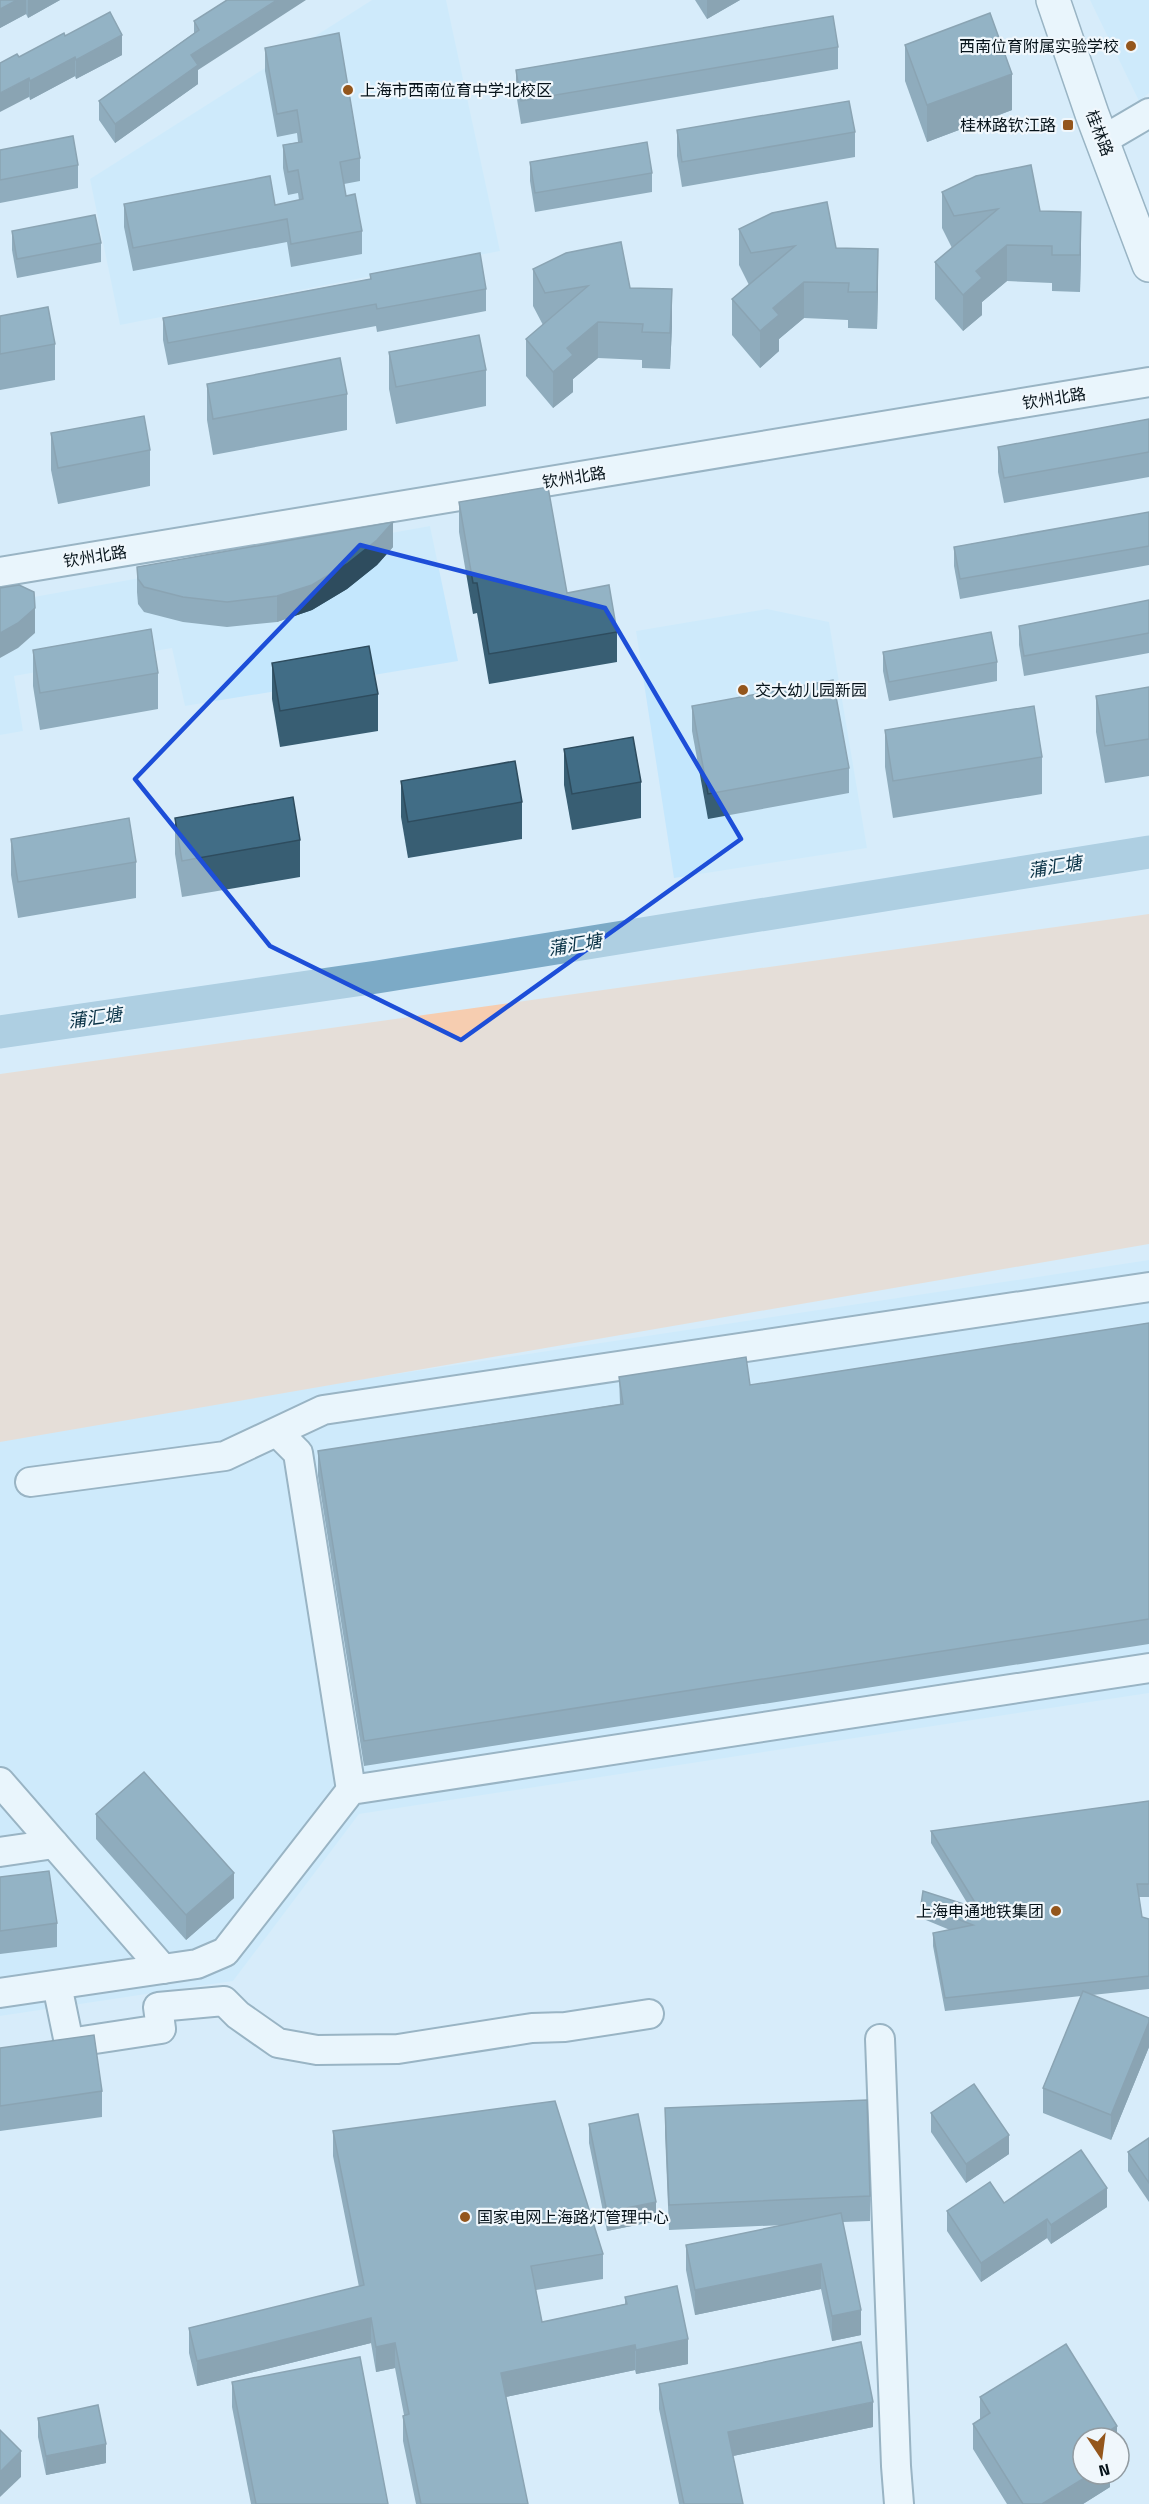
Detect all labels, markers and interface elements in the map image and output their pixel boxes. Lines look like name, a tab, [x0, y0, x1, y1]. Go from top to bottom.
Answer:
place label: 西南位育附属实验学校	[959, 34, 1119, 58]
marker: 西南位育附属实验学校	[1124, 39, 1138, 53]
place label: 上海市西南位育中学北校区	[360, 78, 552, 102]
marker: 上海市西南位育中学北校区	[341, 83, 355, 97]
street label: 桂林路	[1080, 106, 1120, 160]
place label: 桂林路钦江路	[960, 113, 1056, 137]
marker: 桂林路钦江路	[1061, 118, 1075, 132]
street label: 钦州北路	[1021, 381, 1087, 415]
street label: 钦州北路	[541, 460, 607, 494]
street label: 钦州北路	[62, 539, 128, 573]
place label: 交大幼儿园新园	[755, 678, 867, 702]
marker: 交大幼儿园新园	[736, 683, 750, 697]
water label: 蒲汇塘	[1026, 848, 1087, 884]
water label: 蒲汇塘	[546, 926, 607, 962]
water label: 蒲汇塘	[66, 1000, 127, 1035]
place label: 上海申通地铁集团	[916, 1899, 1044, 1923]
marker: 上海申通地铁集团	[1049, 1904, 1063, 1918]
place label: 国家电网上海路灯管理中心	[477, 2205, 669, 2229]
marker: 国家电网上海路灯管理中心	[458, 2210, 472, 2224]
north arrow	[1071, 2426, 1131, 2486]
text: N	[1096, 2458, 1112, 2484]

